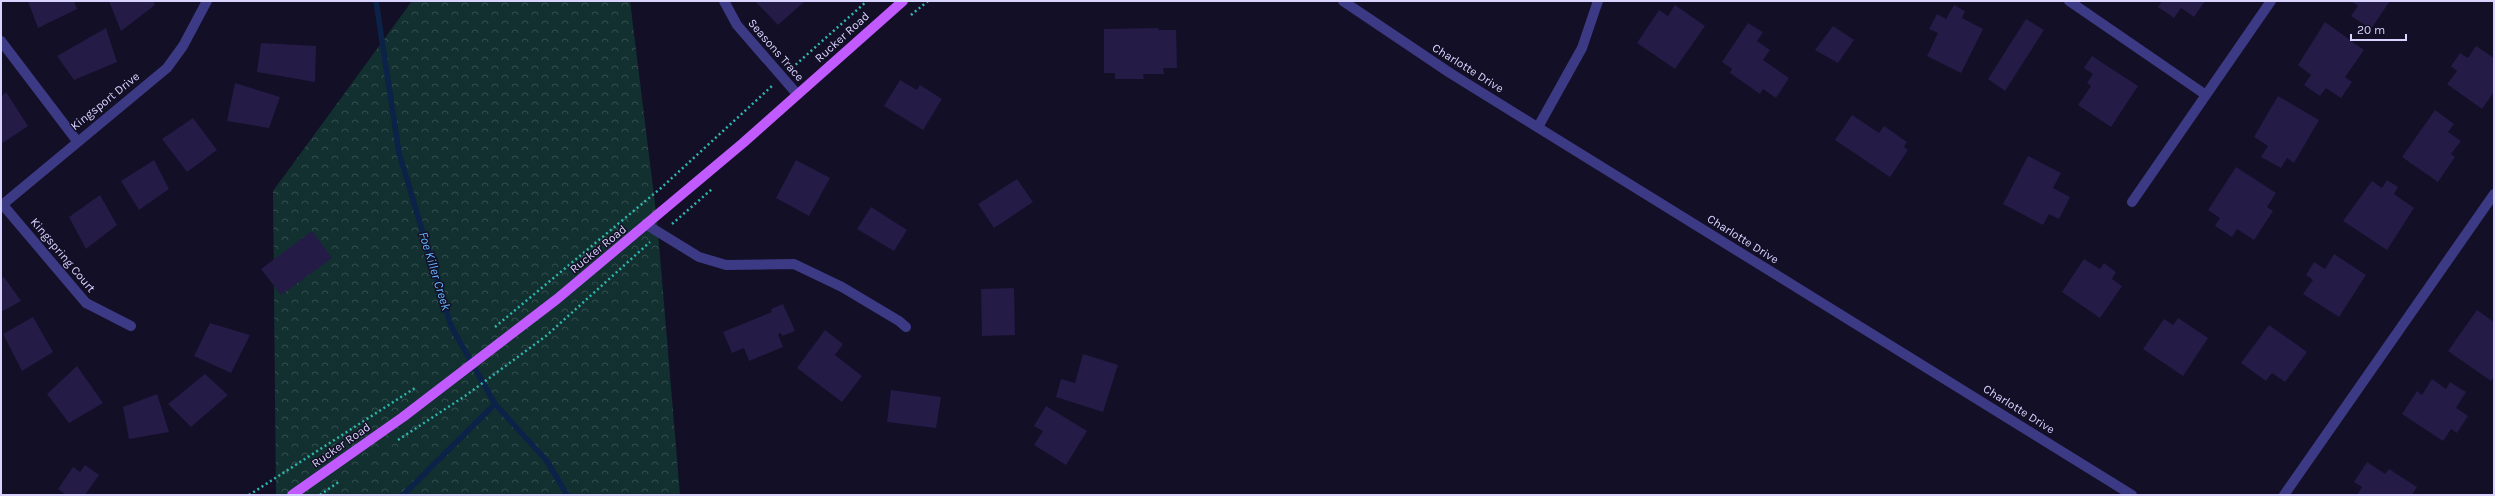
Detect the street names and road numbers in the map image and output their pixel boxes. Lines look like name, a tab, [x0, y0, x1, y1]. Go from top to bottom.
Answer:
street label: Rucker Road	[812, 9, 872, 65]
street label: Seasons Trace	[745, 16, 807, 84]
street label: Charlotte Drive	[1430, 40, 1506, 96]
street label: Kingsport Drive	[68, 69, 142, 133]
street label: Charlotte Drive	[1705, 211, 1781, 267]
street label: Kingspring Court	[28, 215, 99, 295]
street label: Rucker Road	[567, 222, 629, 276]
street label: Charlotte Drive	[1981, 381, 2057, 437]
street label: Rucker Road	[309, 420, 373, 470]

